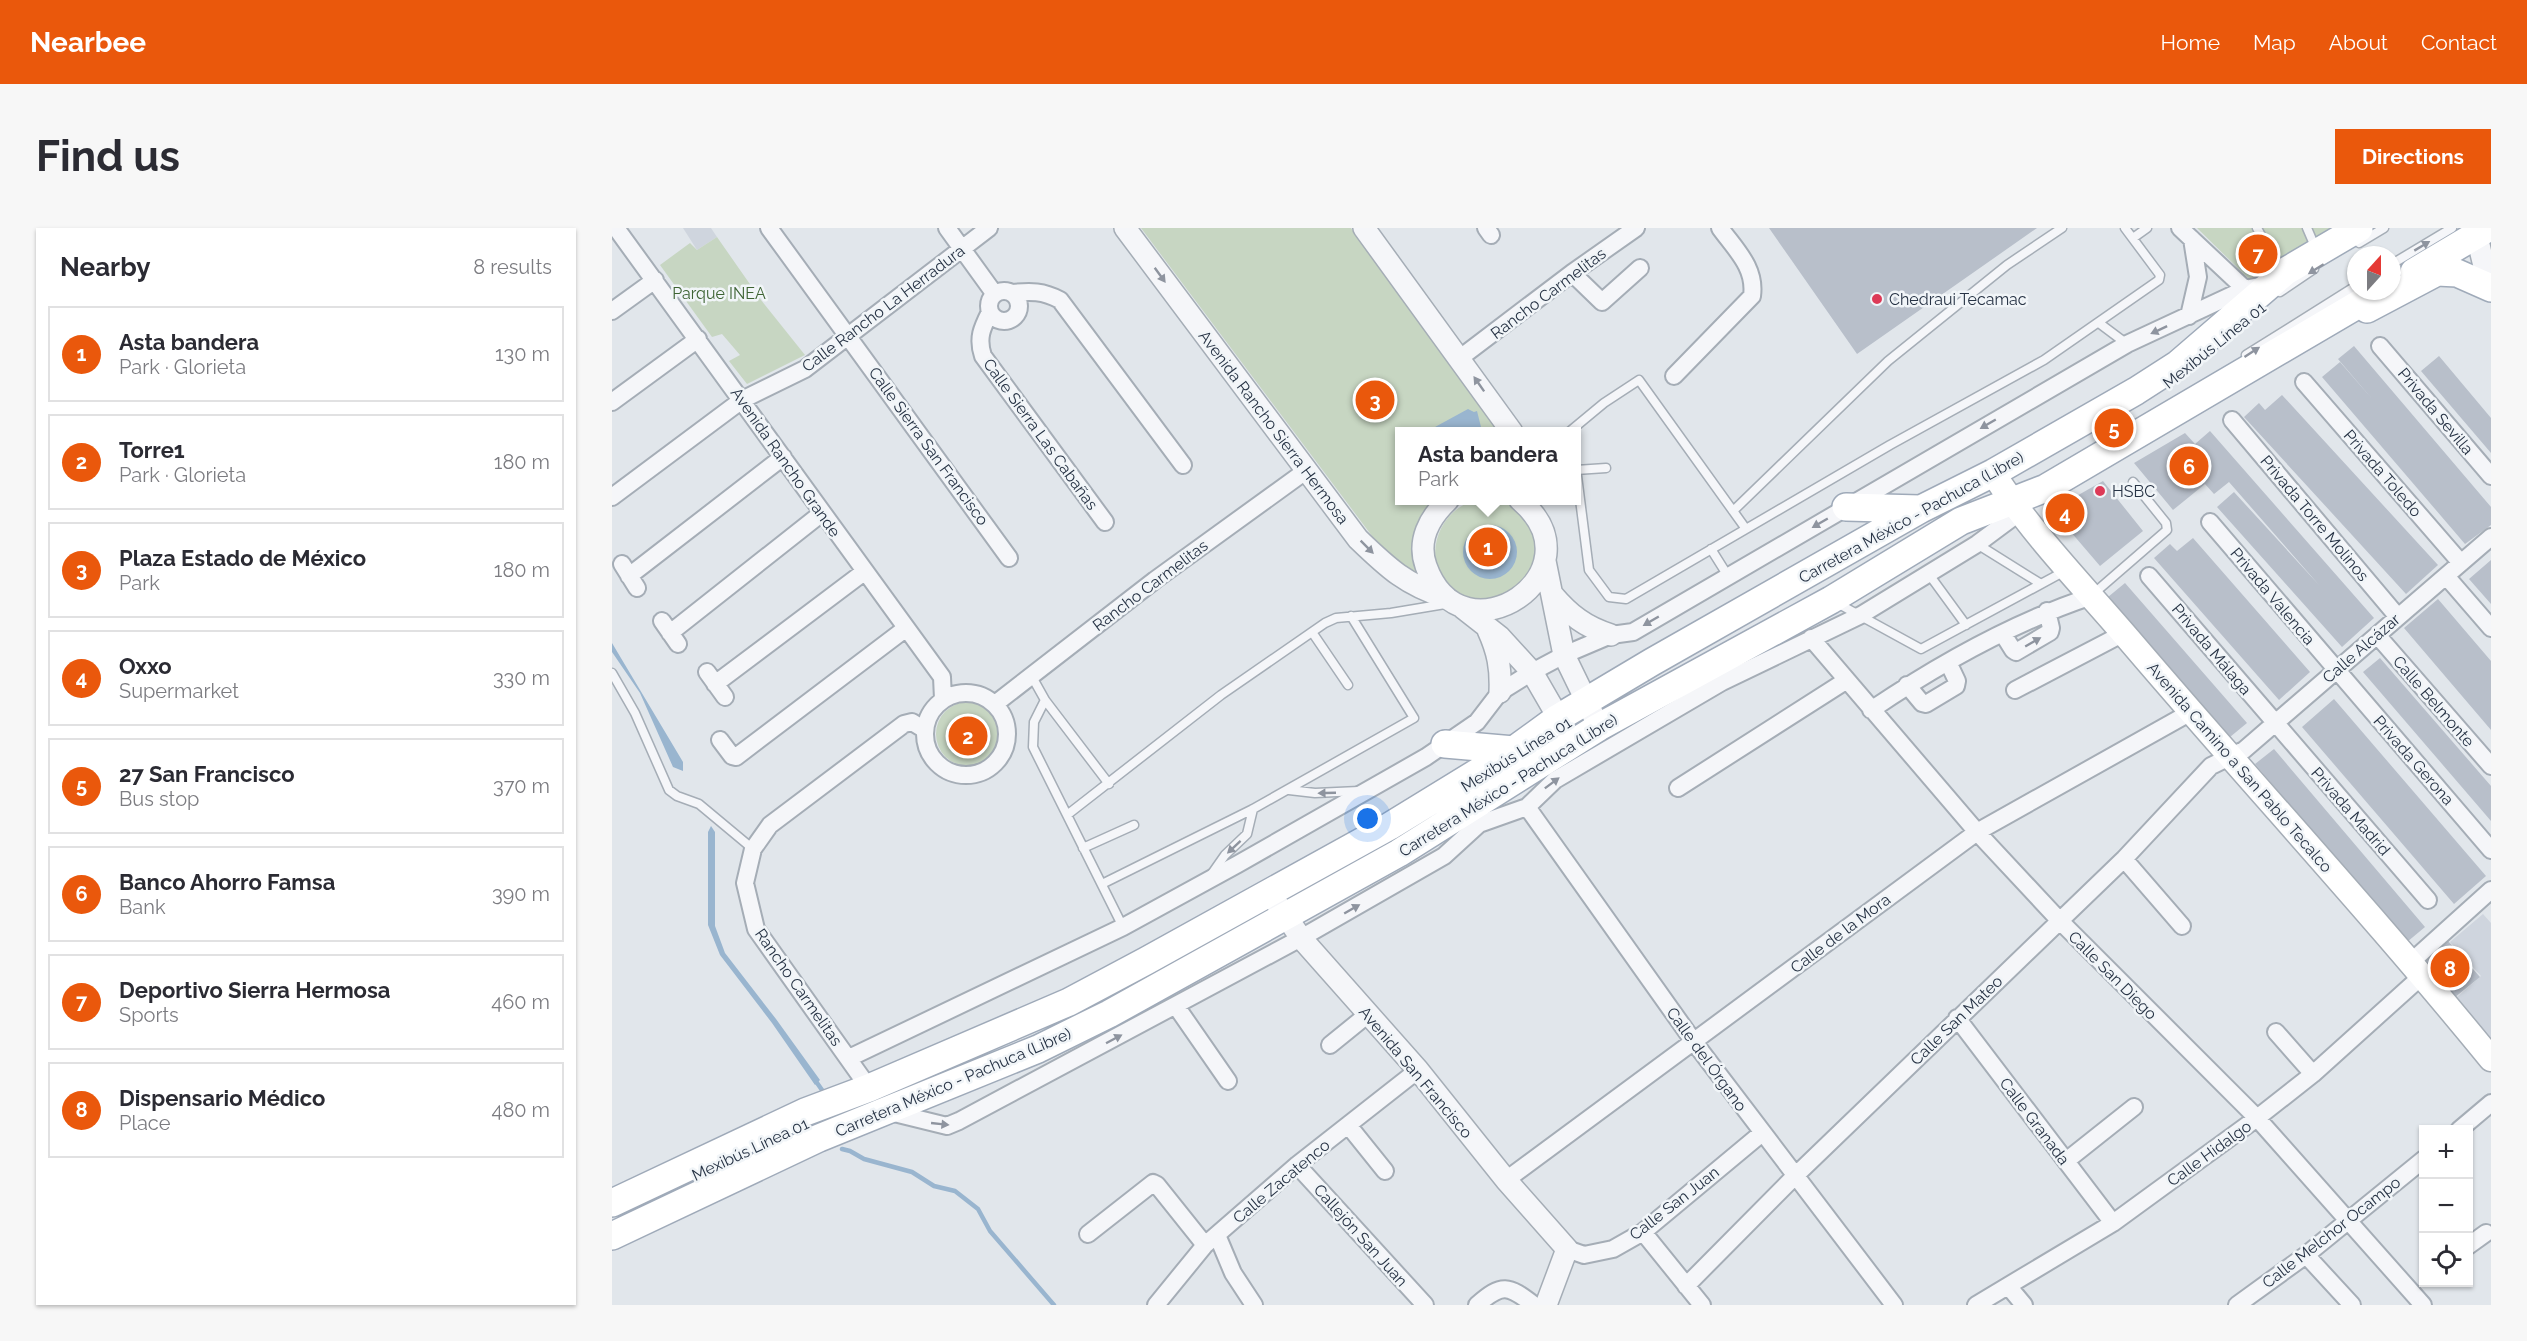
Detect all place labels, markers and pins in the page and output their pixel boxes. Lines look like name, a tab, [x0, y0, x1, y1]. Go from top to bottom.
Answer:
pin: 7	[2238, 231, 2278, 276]
place label: Chedraui Tecamac	[1889, 290, 2027, 309]
marker: Chedraui Tecamac	[1870, 292, 1884, 306]
pin: 3	[1356, 378, 1395, 423]
pin: 5	[2094, 406, 2134, 450]
pin: 6	[2170, 444, 2208, 488]
place label: HSBC	[2112, 482, 2155, 501]
marker: HSBC	[2093, 484, 2107, 498]
pin: 4	[2046, 490, 2084, 536]
pin: 1	[1468, 524, 1508, 570]
pin: 2	[948, 714, 988, 758]
pin: 8	[2430, 946, 2470, 990]

